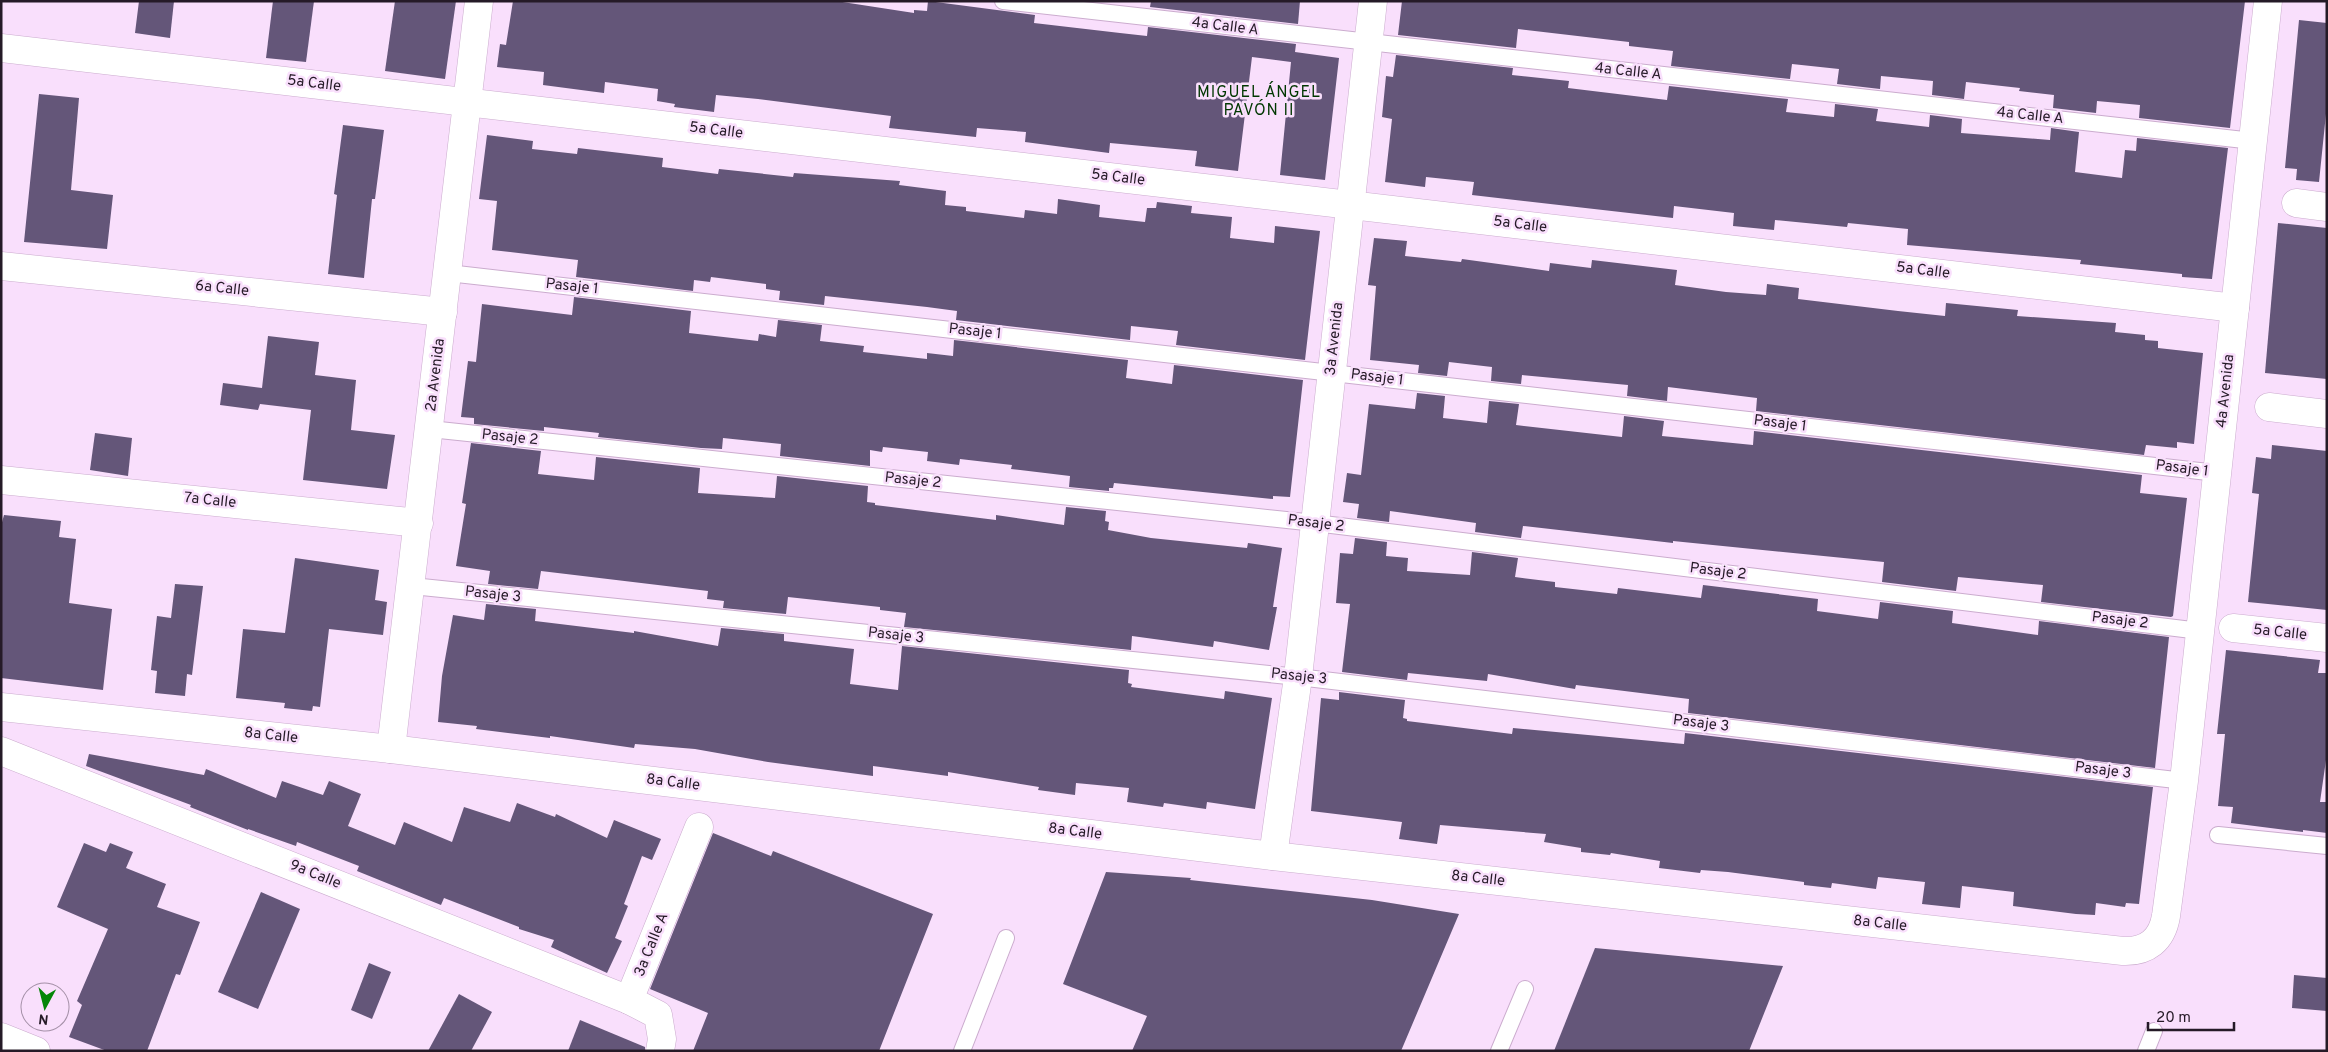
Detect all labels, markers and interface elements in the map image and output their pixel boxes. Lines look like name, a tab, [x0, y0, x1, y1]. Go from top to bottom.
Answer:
street label: 4a Calle A	[1190, 13, 1260, 41]
street label: 4a Calle A	[1594, 59, 1662, 85]
street label: 5a Calle	[286, 71, 342, 97]
district label: MIGUEL ÁNGEL PAVÓN II	[1197, 81, 1321, 121]
street label: 4a Calle A	[1996, 103, 2064, 129]
street label: 5a Calle	[688, 118, 744, 144]
street label: 5a Calle	[1090, 165, 1146, 191]
street label: 5a Calle	[1492, 212, 1548, 238]
street label: 5a Calle	[1895, 258, 1951, 284]
street label: Pasaje 1	[545, 275, 599, 299]
street label: 6a Calle	[194, 277, 250, 301]
street label: 3a Avenida	[1322, 301, 1348, 377]
street label: Pasaje 1	[948, 320, 1002, 344]
street label: 2a Avenida	[422, 337, 450, 413]
street label: 4a Avenida	[2213, 353, 2239, 429]
street label: Pasaje 1	[1349, 365, 1405, 391]
street label: Pasaje 1	[1752, 411, 1808, 437]
street label: Pasaje 2	[481, 426, 539, 450]
street label: Pasaje 1	[2154, 456, 2210, 482]
street label: Pasaje 2	[884, 469, 942, 493]
street label: 7a Calle	[183, 489, 237, 513]
street label: Pasaje 2	[1287, 511, 1345, 537]
street label: Pasaje 2	[1689, 559, 1747, 585]
street label: Pasaje 3	[464, 583, 522, 607]
street label: Pasaje 2	[2091, 608, 2149, 634]
street label: 5a Calle	[2252, 621, 2308, 645]
street label: Pasaje 3	[867, 624, 925, 648]
street label: Pasaje 3	[1270, 665, 1328, 689]
street label: Pasaje 3	[1672, 711, 1730, 737]
street label: 8a Calle	[243, 724, 299, 748]
street label: Pasaje 3	[2074, 758, 2132, 784]
street label: 8a Calle	[645, 770, 701, 796]
street label: 8a Calle	[1047, 819, 1103, 845]
street label: 9a Calle	[286, 856, 344, 894]
street label: 8a Calle	[1450, 867, 1506, 891]
street label: 3a Calle A	[631, 910, 673, 980]
street label: 8a Calle	[1852, 912, 1908, 936]
north arrow	[20, 982, 70, 1032]
scale bar	[2148, 1000, 2234, 1032]
text: N	[38, 1009, 50, 1027]
text: 20 m	[2156, 1009, 2191, 1028]

